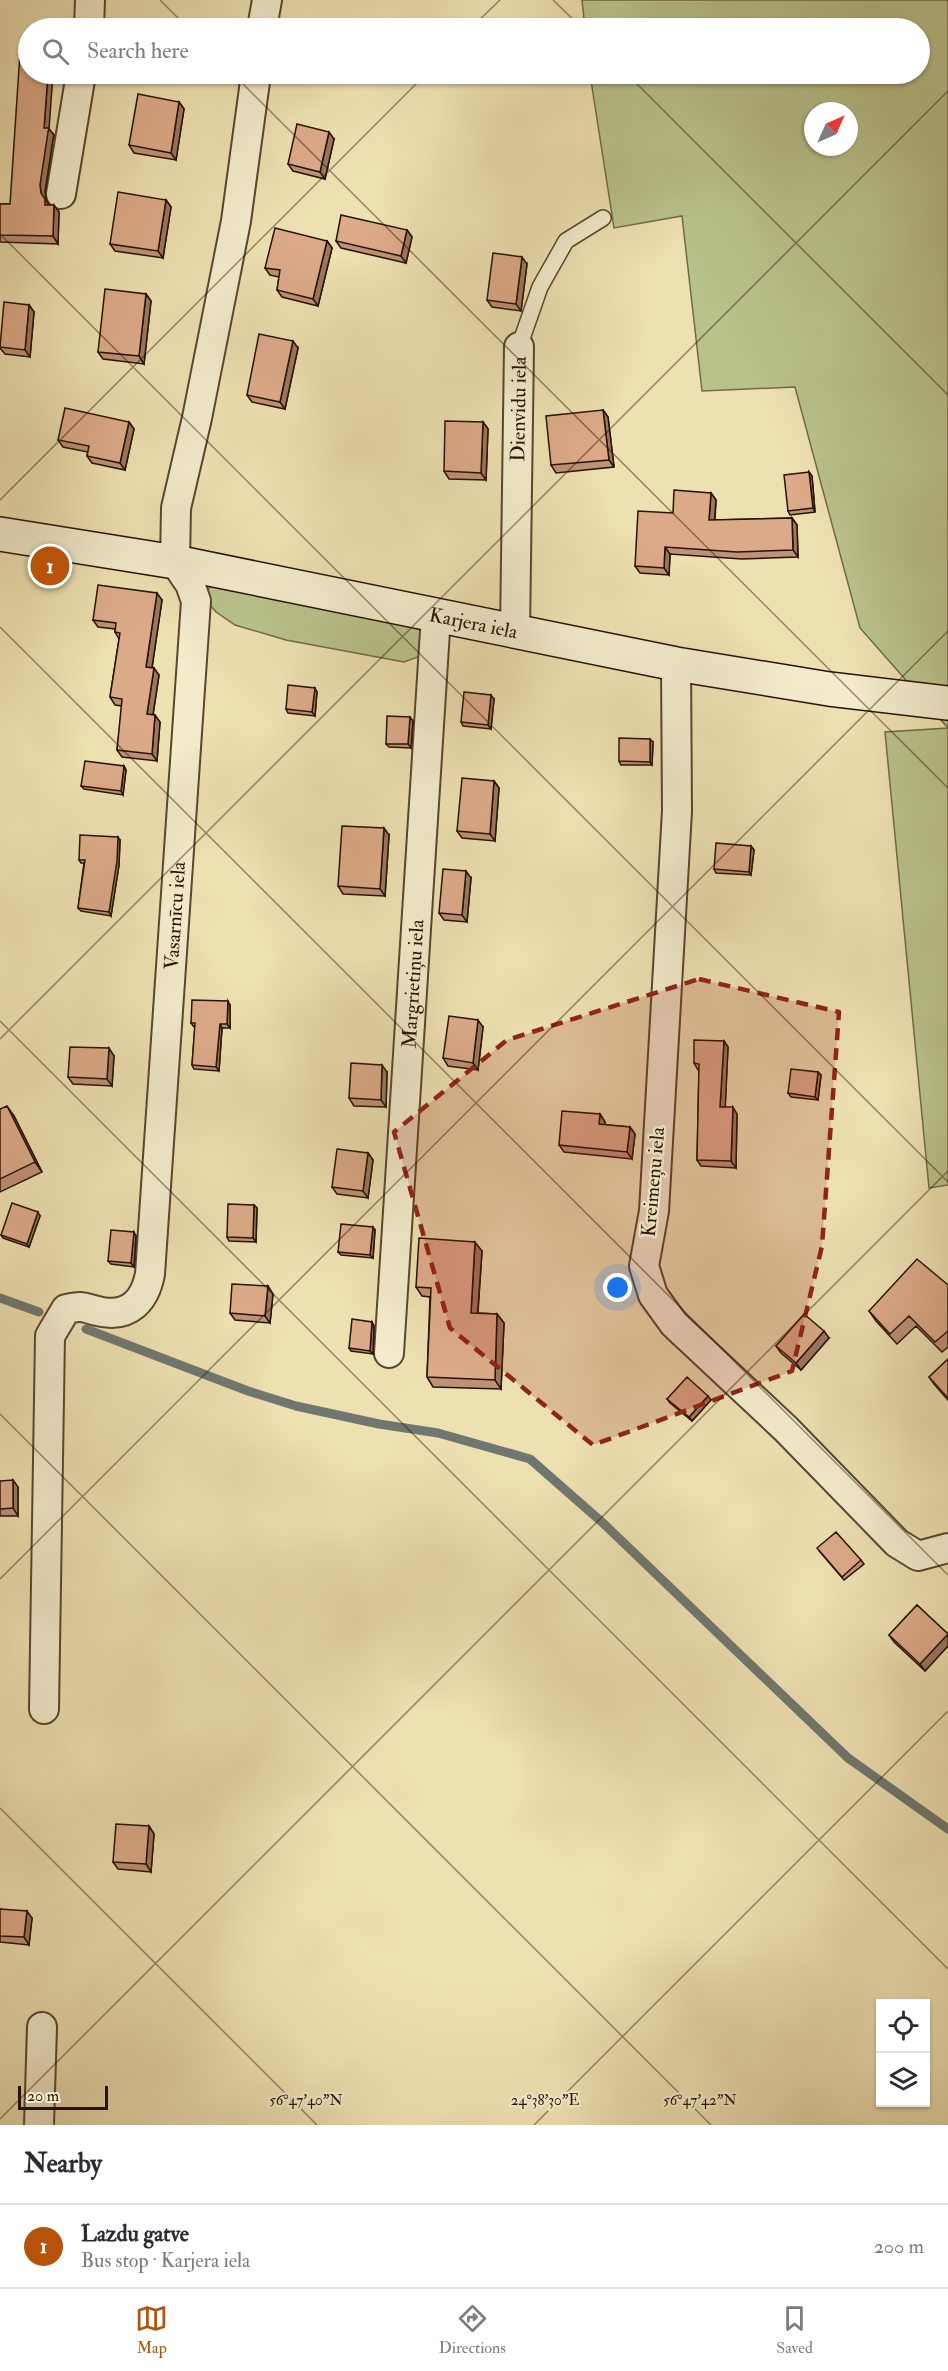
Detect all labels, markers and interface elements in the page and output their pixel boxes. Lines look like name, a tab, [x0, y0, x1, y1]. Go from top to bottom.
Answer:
search box	[18, 18, 930, 84]
icon: search	[39, 35, 72, 68]
text: Search here	[87, 37, 189, 65]
north arrow	[804, 102, 858, 156]
street label: Dienvidu iela	[505, 355, 531, 462]
pin: 1	[31, 544, 70, 588]
street label: Karjera iela	[427, 602, 521, 644]
street label: Vasarnīcu iela	[158, 860, 191, 970]
street label: Margrietiņu iela	[396, 918, 429, 1049]
street label: Kreimeņu iela	[636, 1125, 670, 1238]
your location	[603, 1273, 632, 1302]
map controls	[876, 1999, 930, 2107]
button: locate	[876, 1999, 930, 2053]
button: layers	[876, 2053, 930, 2107]
scale bar	[18, 2083, 108, 2110]
text: 20 m	[27, 2086, 59, 2106]
text: 56°47'40"N	[269, 2091, 343, 2110]
text: 24°38'30"E	[511, 2091, 579, 2110]
text: 56°47'42"N	[663, 2091, 737, 2110]
text: Nearby	[24, 2148, 102, 2180]
text: Lazdu gatve	[81, 2220, 189, 2248]
text: 1	[40, 2234, 47, 2259]
text: 200 m	[874, 2234, 924, 2259]
text: Bus stop · Karjera iela	[81, 2248, 250, 2273]
tab: Map	[135, 2302, 168, 2358]
tab: Directions	[439, 2302, 506, 2358]
tab: Saved	[776, 2302, 813, 2358]

